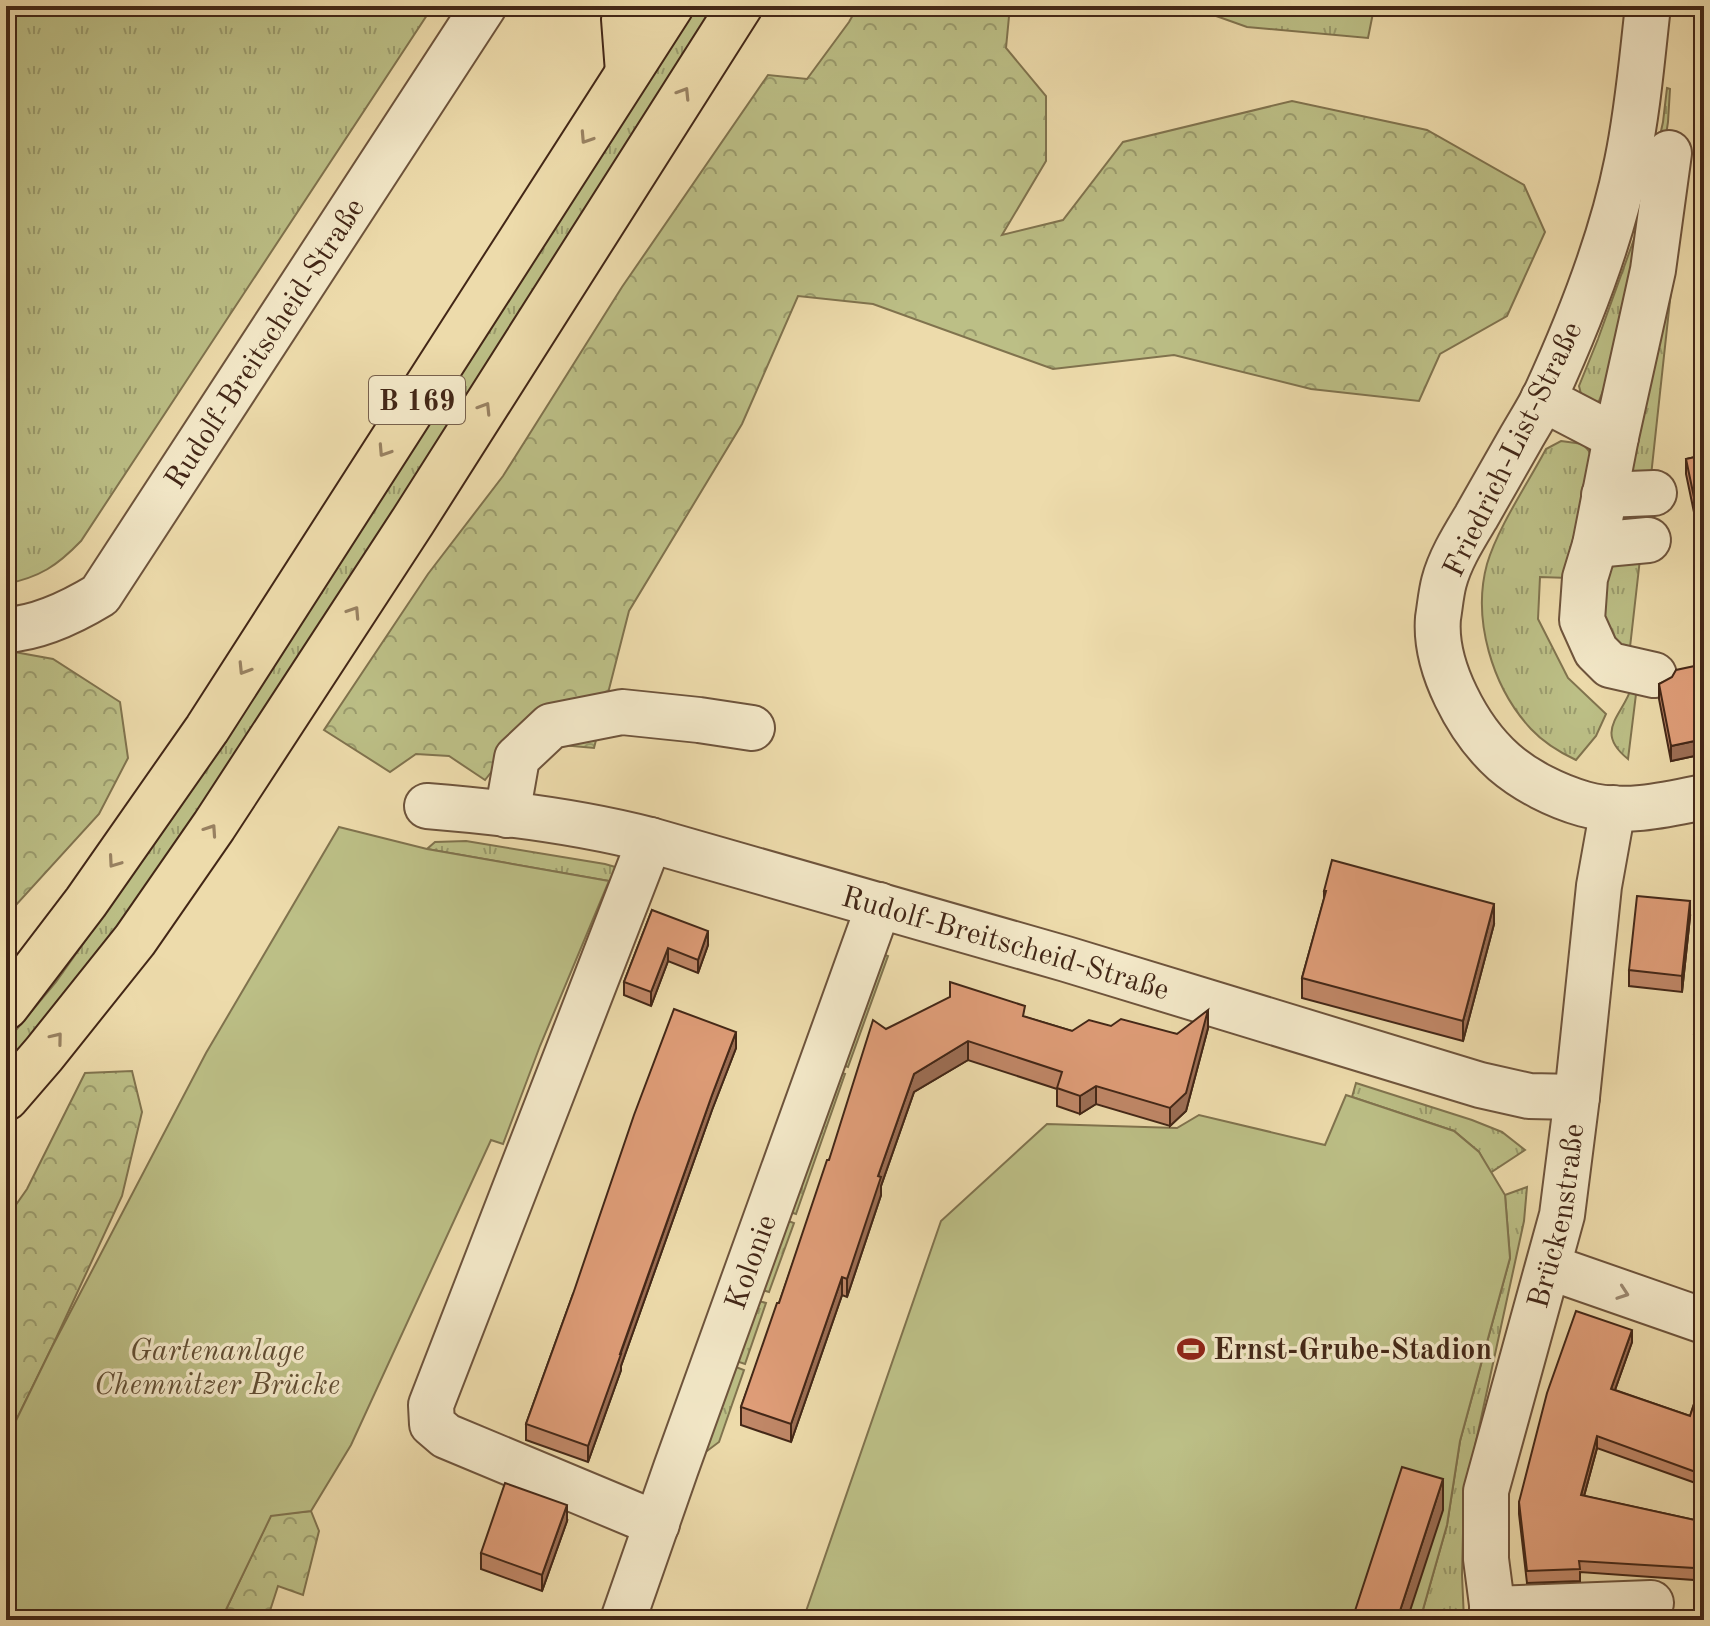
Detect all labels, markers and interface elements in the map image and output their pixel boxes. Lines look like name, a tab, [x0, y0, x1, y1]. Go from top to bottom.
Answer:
one-way arrow	[675, 88, 690, 102]
one-way arrow	[581, 129, 596, 144]
street label: Rudolf-Breitscheid-Straße	[161, 194, 371, 495]
street label: Friedrich-List-Straße	[1439, 318, 1589, 582]
road number: B 169	[369, 376, 465, 424]
one-way arrow	[475, 402, 490, 416]
one-way arrow	[379, 442, 394, 456]
one-way arrow	[344, 606, 359, 621]
one-way arrow	[238, 660, 253, 675]
one-way arrow	[201, 824, 216, 838]
one-way arrow	[109, 853, 124, 867]
street label: Rudolf-Breitscheid-Straße	[838, 883, 1172, 1006]
one-way arrow	[47, 1032, 61, 1047]
street label: Brückenstraße	[1524, 1122, 1590, 1312]
street label: Kolonie	[721, 1211, 783, 1314]
one-way arrow	[1615, 1283, 1629, 1299]
sports icon: Ernst-Grube-Stadion	[1176, 1334, 1206, 1364]
place label: Ernst-Grube-Stadion	[1213, 1336, 1492, 1366]
park label: Gartenanlage Chemnitzer Brücke	[94, 1337, 340, 1401]

